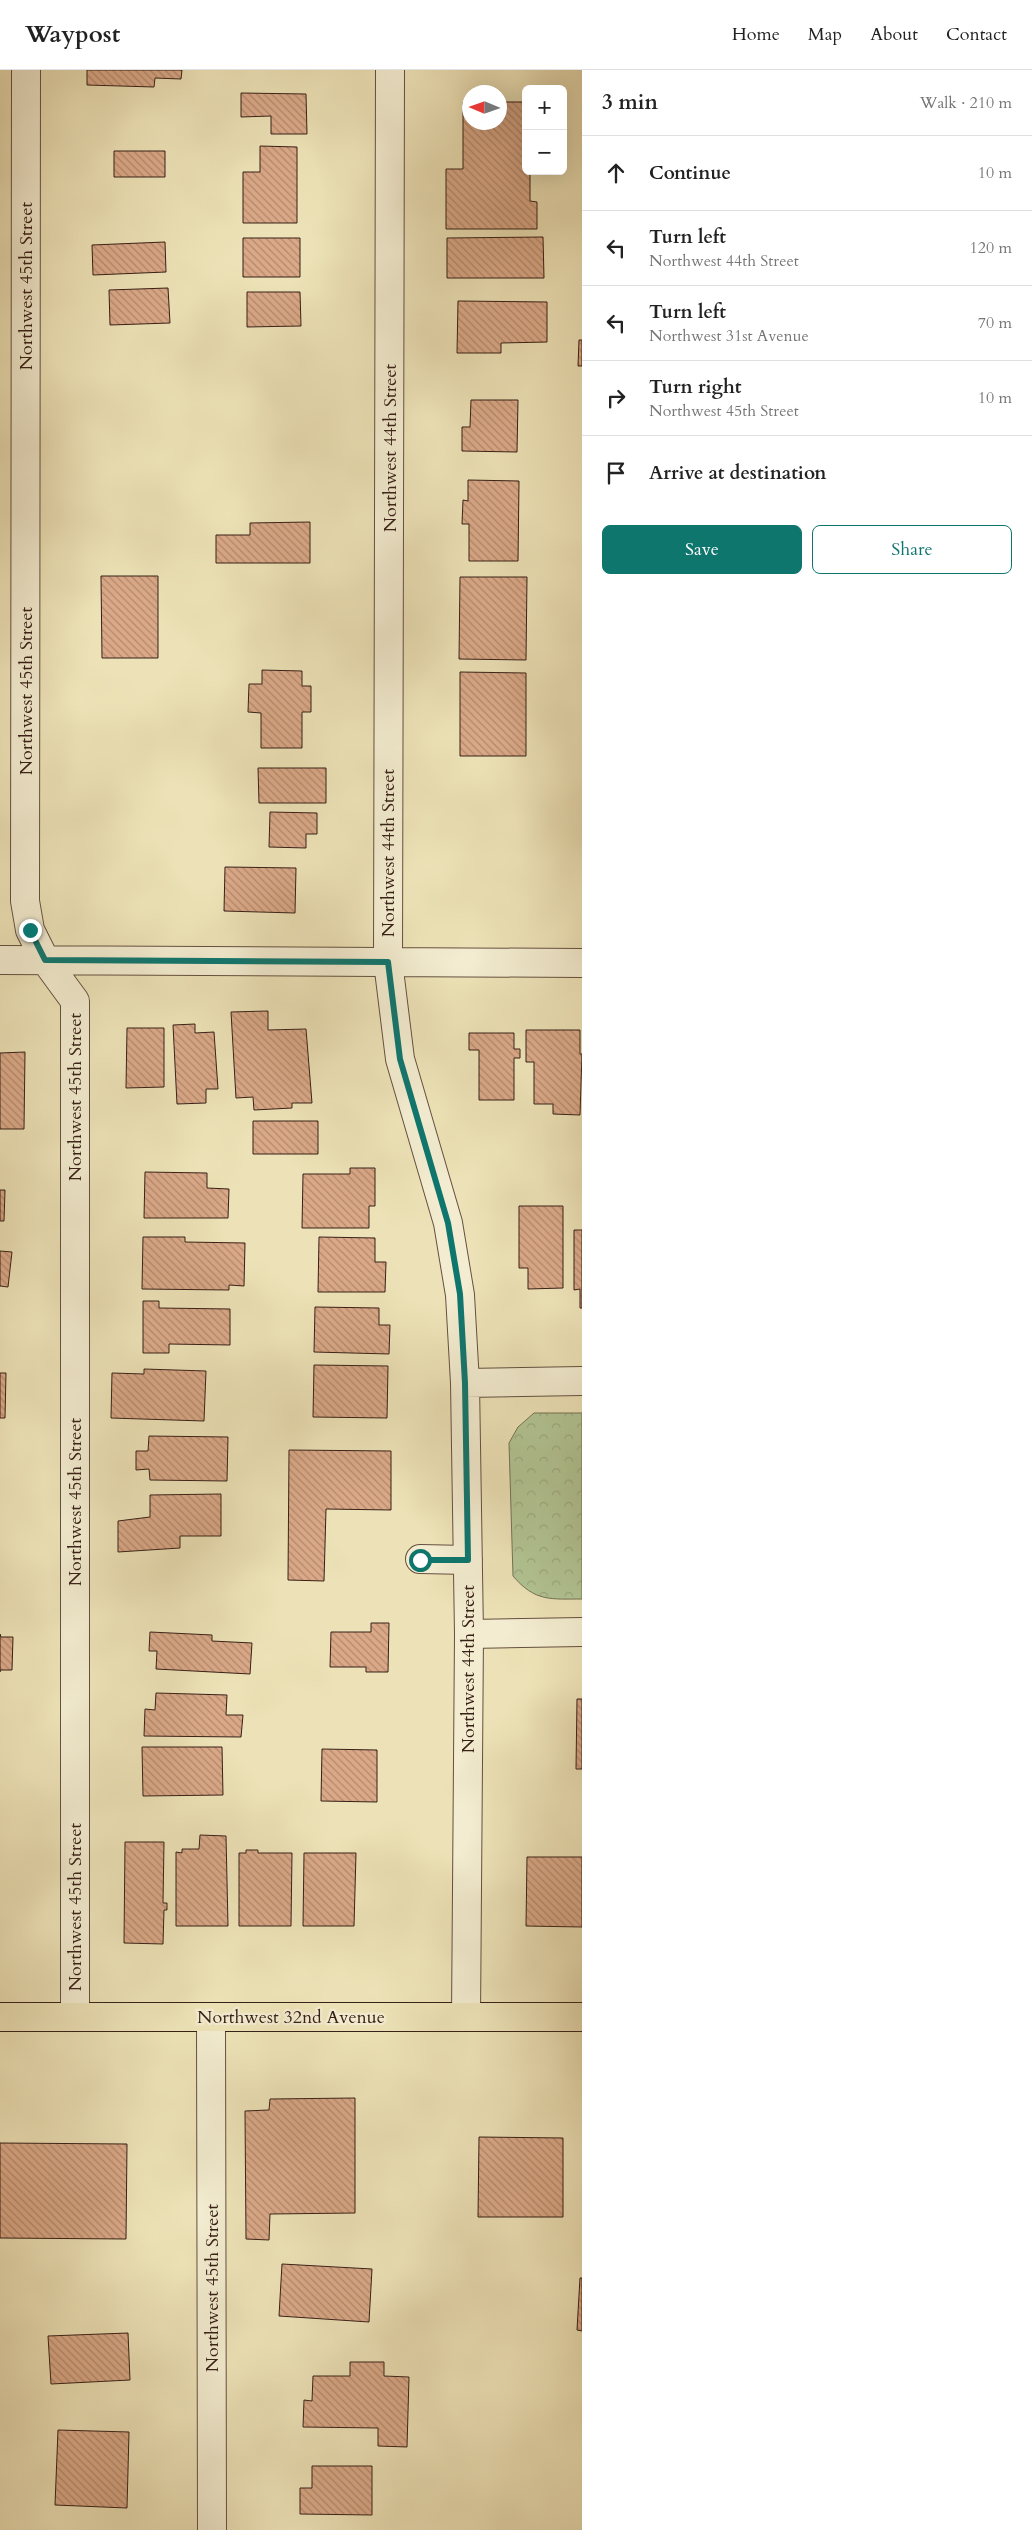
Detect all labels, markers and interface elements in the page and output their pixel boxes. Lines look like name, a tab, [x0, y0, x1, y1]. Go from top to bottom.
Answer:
text: Waypost	[25, 18, 120, 51]
text: Home	[732, 22, 780, 47]
text: Map	[808, 22, 842, 47]
text: About	[870, 22, 918, 47]
text: Contact	[946, 22, 1007, 47]
north arrow	[462, 85, 507, 130]
map controls	[522, 85, 567, 175]
button: +	[522, 85, 567, 130]
text: 3 min	[602, 88, 658, 117]
text: Walk · 210 m	[920, 92, 1012, 114]
button: −	[522, 130, 567, 175]
icon: ahead	[602, 159, 630, 187]
text: Continue	[649, 160, 731, 186]
text: 10 m	[978, 162, 1012, 184]
street label: Northwest 45th Street	[14, 201, 39, 370]
text: Turn left	[649, 224, 726, 250]
icon: left	[602, 234, 630, 262]
text: 120 m	[970, 237, 1012, 259]
text: Northwest 44th Street	[649, 250, 799, 272]
text: Turn left	[649, 299, 726, 325]
icon: left	[602, 309, 630, 337]
text: 70 m	[978, 312, 1012, 334]
text: Northwest 31st Avenue	[649, 325, 809, 347]
street label: Northwest 44th Street	[378, 363, 403, 532]
text: Turn right	[649, 374, 741, 400]
icon: right	[602, 384, 630, 412]
text: 10 m	[978, 387, 1012, 409]
text: Northwest 45th Street	[649, 400, 799, 422]
icon: arrive	[602, 459, 630, 487]
text: Arrive at destination	[649, 460, 826, 486]
button: Save	[602, 525, 802, 574]
button: Share	[812, 525, 1012, 574]
street label: Northwest 45th Street	[14, 606, 39, 775]
street label: Northwest 44th Street	[376, 768, 401, 937]
route end	[19, 919, 42, 942]
street label: Northwest 45th Street	[63, 1012, 88, 1181]
street label: Northwest 45th Street	[63, 1417, 88, 1586]
route start	[409, 1549, 432, 1572]
street label: Northwest 44th Street	[456, 1584, 481, 1753]
street label: Northwest 45th Street	[63, 1822, 88, 1991]
street label: Northwest 32nd Avenue	[197, 2005, 385, 2030]
street label: Northwest 45th Street	[200, 2203, 225, 2372]

